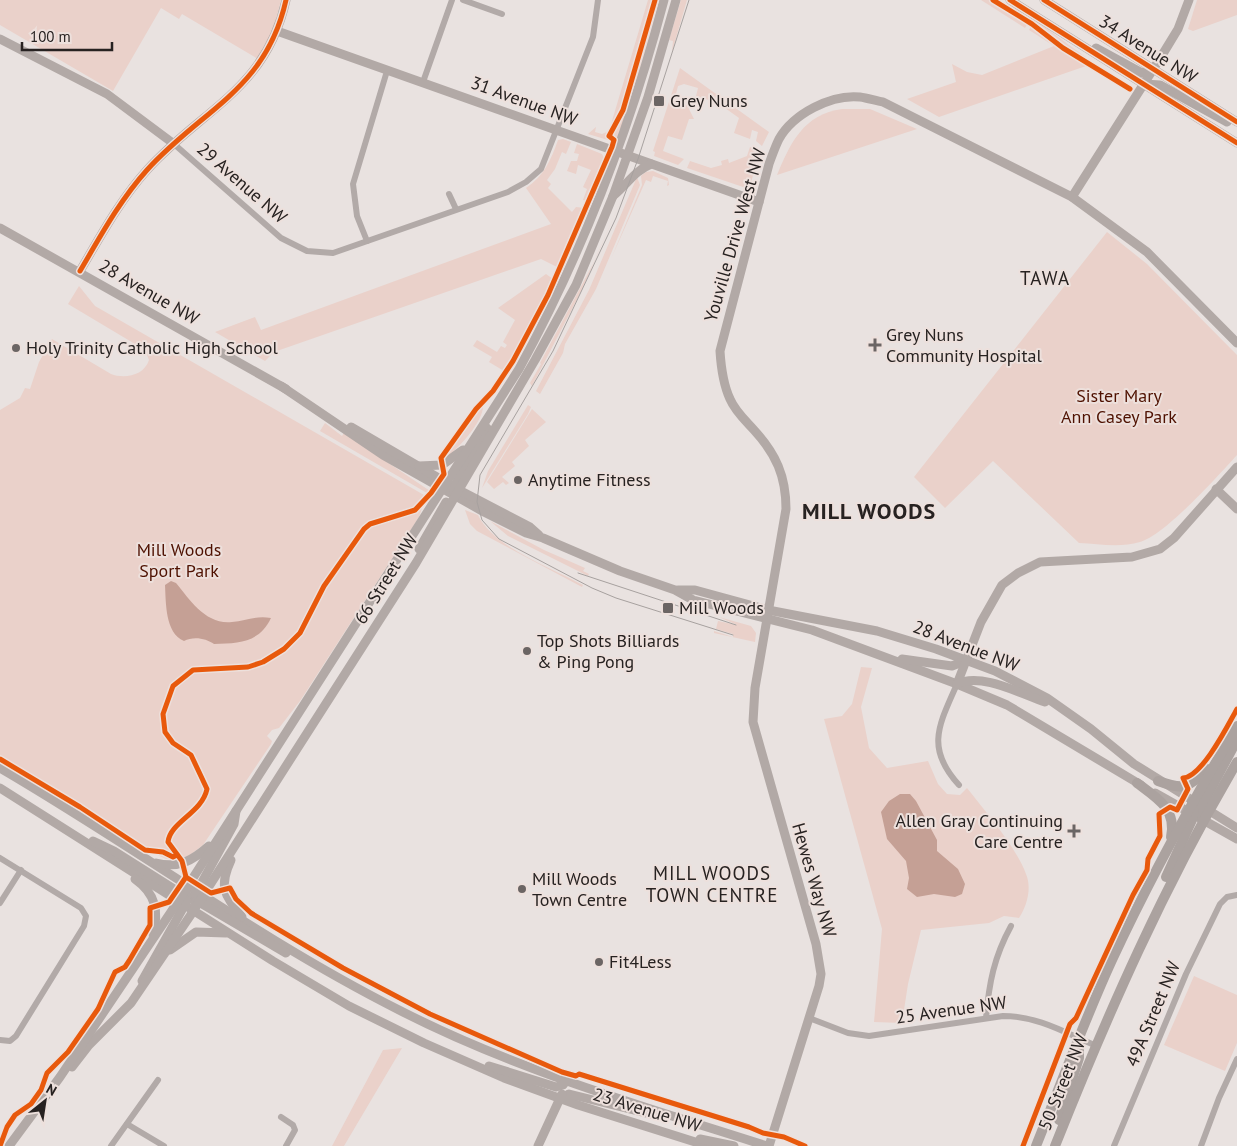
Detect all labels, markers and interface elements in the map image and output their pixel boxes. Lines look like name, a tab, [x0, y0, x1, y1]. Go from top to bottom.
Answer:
street label: 34 Avenue NW	[1095, 9, 1202, 88]
scale bar	[22, 20, 112, 52]
text: 100 m	[30, 27, 71, 46]
street label: 31 Avenue NW	[468, 71, 581, 131]
place label: Grey Nuns	[670, 89, 748, 112]
marker: Grey Nuns	[652, 94, 666, 108]
street label: 29 Avenue NW	[193, 137, 292, 228]
street label: Youville Drive West NW	[699, 145, 770, 324]
street label: 28 Avenue NW	[95, 254, 204, 330]
district label: TAWA	[1020, 266, 1070, 290]
place label: Grey Nuns Community Hospital	[886, 323, 1042, 367]
place label: Holy Trinity Catholic High School	[26, 336, 278, 359]
marker: Grey Nuns Community Hospital	[868, 338, 882, 352]
marker: Holy Trinity Catholic High School	[10, 342, 22, 354]
park label: Sister Mary Ann Casey Park	[1061, 384, 1177, 428]
place label: Anytime Fitness	[528, 468, 651, 491]
marker: Anytime Fitness	[512, 474, 524, 486]
district label: MILL WOODS	[802, 497, 936, 525]
street label: 66 Street NW	[349, 529, 422, 628]
park label: Mill Woods Sport Park	[137, 538, 221, 582]
place label: Mill Woods	[679, 596, 764, 619]
marker: Mill Woods	[661, 601, 675, 615]
street label: 28 Avenue NW	[910, 615, 1023, 676]
place label: Top Shots Billiards & Ping Pong	[537, 629, 679, 673]
marker: Top Shots Billiards & Ping Pong	[521, 645, 533, 657]
place label: Allen Gray Continuing Care Centre	[896, 809, 1063, 853]
street label: Hewes Way NW	[787, 820, 842, 940]
marker: Allen Gray Continuing Care Centre	[1067, 824, 1081, 838]
district label: MILL WOODS TOWN CENTRE	[646, 861, 778, 907]
place label: Mill Woods Town Centre	[532, 867, 627, 911]
marker: Mill Woods Town Centre	[516, 883, 528, 895]
place label: Fit4Less	[609, 950, 672, 973]
marker: Fit4Less	[593, 956, 605, 968]
street label: 49A Street NW	[1120, 958, 1185, 1070]
street label: 25 Avenue NW	[894, 990, 1008, 1029]
street label: 50 Street NW	[1033, 1030, 1092, 1134]
north arrow	[20, 1076, 70, 1126]
text: N	[43, 1080, 60, 1100]
street label: 23 Avenue NW	[590, 1082, 704, 1137]

